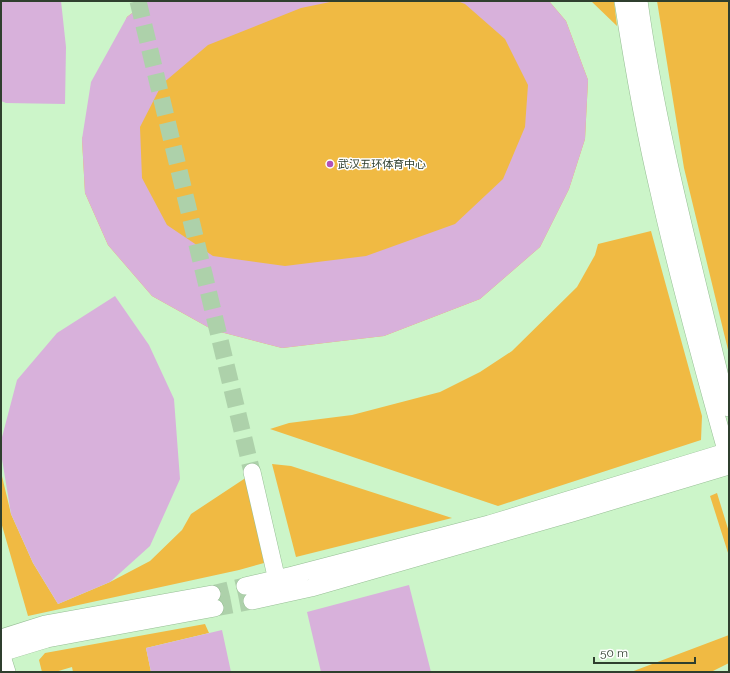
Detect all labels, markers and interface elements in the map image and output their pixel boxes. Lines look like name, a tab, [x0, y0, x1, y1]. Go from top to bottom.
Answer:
place label: 武汉五环体育中心	[338, 158, 426, 171]
marker: 武汉五环体育中心	[325, 159, 335, 169]
scale bar	[594, 639, 695, 665]
text: 50 m	[600, 646, 628, 660]

